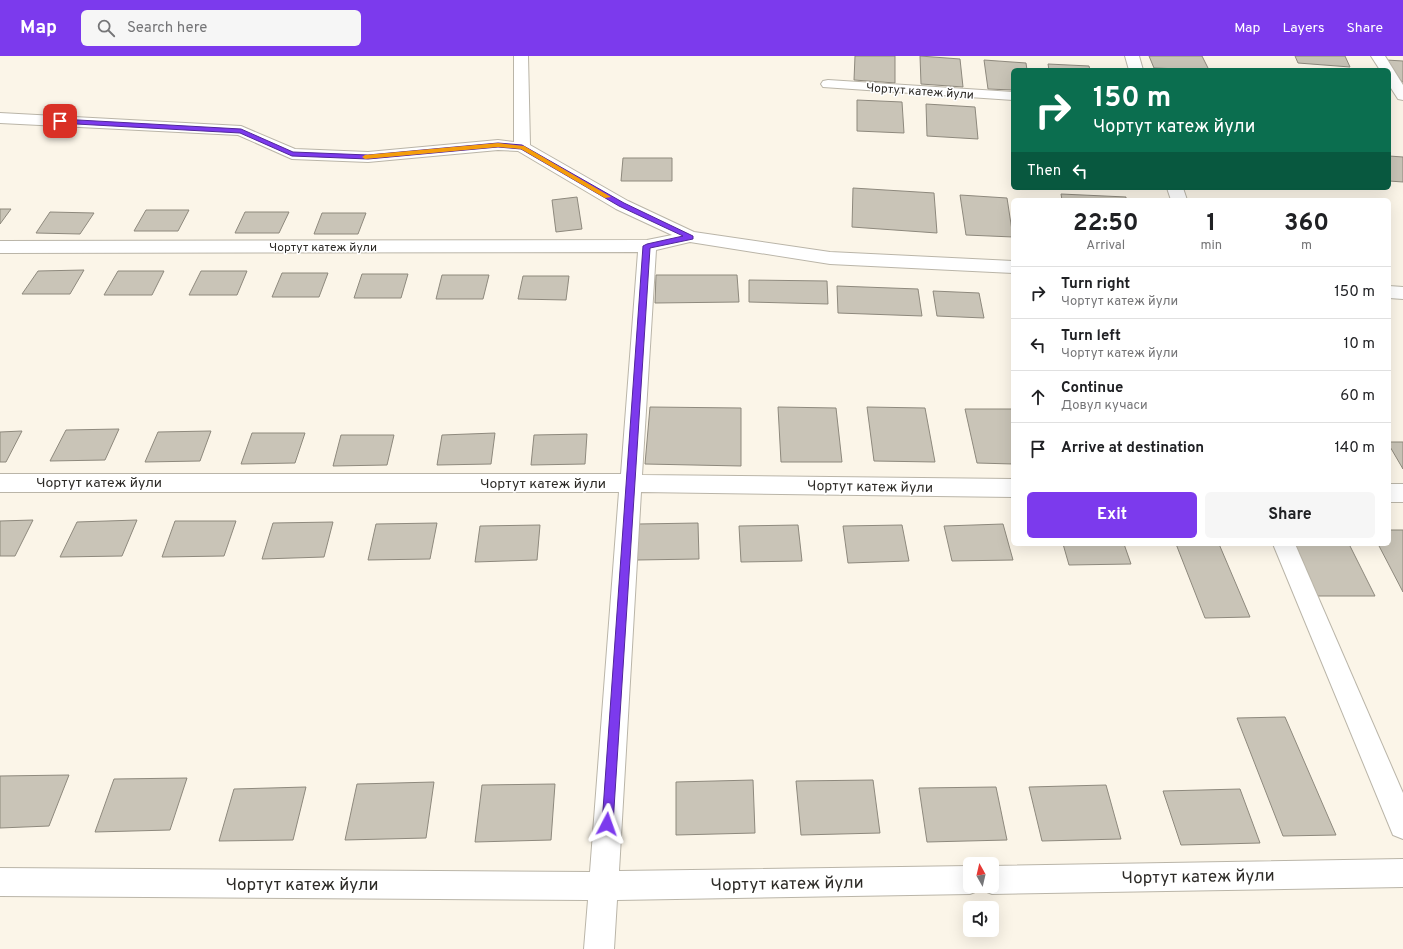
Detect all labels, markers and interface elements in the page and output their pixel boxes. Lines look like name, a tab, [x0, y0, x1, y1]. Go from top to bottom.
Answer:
search box	[81, 10, 361, 46]
text: Map	[20, 16, 57, 40]
icon: search	[95, 17, 117, 39]
text: Search here	[127, 19, 207, 38]
text: Map	[1234, 20, 1260, 37]
text: Layers	[1282, 20, 1324, 37]
text: Share	[1346, 20, 1383, 37]
street label: Чортут катеж йули	[865, 80, 974, 104]
text: 150 m	[1093, 81, 1171, 117]
icon: right	[1027, 84, 1079, 136]
pin	[43, 104, 77, 138]
icon: arrive	[49, 110, 71, 132]
text: Чортут катеж йули	[1093, 116, 1255, 139]
icon: left	[1069, 160, 1091, 182]
text: Then	[1027, 162, 1061, 181]
text: 22:50	[1073, 209, 1139, 239]
text: 1	[1207, 209, 1216, 239]
text: 360	[1284, 209, 1329, 239]
text: Arrival	[1086, 238, 1125, 254]
text: min	[1201, 238, 1222, 254]
text: m	[1301, 238, 1312, 254]
street label: Чортут катеж йули	[269, 240, 377, 256]
text: Turn right	[1061, 275, 1130, 294]
icon: right	[1027, 282, 1049, 304]
text: 150 m	[1334, 283, 1375, 302]
text: Чортут катеж йули	[1061, 294, 1178, 310]
text: Turn left	[1061, 327, 1121, 346]
icon: left	[1027, 334, 1049, 356]
text: 10 m	[1344, 335, 1375, 354]
text: Чортут катеж йули	[1061, 346, 1178, 362]
text: Continue	[1061, 379, 1123, 398]
icon: ahead	[1027, 386, 1049, 408]
text: 60 m	[1340, 387, 1375, 406]
text: Довул кучаси	[1061, 398, 1148, 414]
icon: arrive	[1027, 438, 1049, 460]
text: Arrive at destination	[1061, 439, 1204, 458]
text: 140 m	[1335, 439, 1375, 458]
street label: Чортут катеж йули	[36, 475, 162, 492]
street label: Чортут катеж йули	[480, 476, 606, 493]
street label: Чортут катеж йули	[807, 478, 933, 497]
button: Exit	[1027, 492, 1197, 538]
button: Share	[1205, 492, 1375, 538]
position arrow	[586, 803, 628, 845]
north arrow	[963, 857, 999, 893]
map controls	[963, 857, 999, 937]
street label: Чортут катеж йули	[1121, 866, 1275, 890]
street label: Чортут катеж йули	[710, 873, 864, 897]
street label: Чортут катеж йули	[225, 875, 379, 897]
button: sound	[963, 901, 999, 937]

